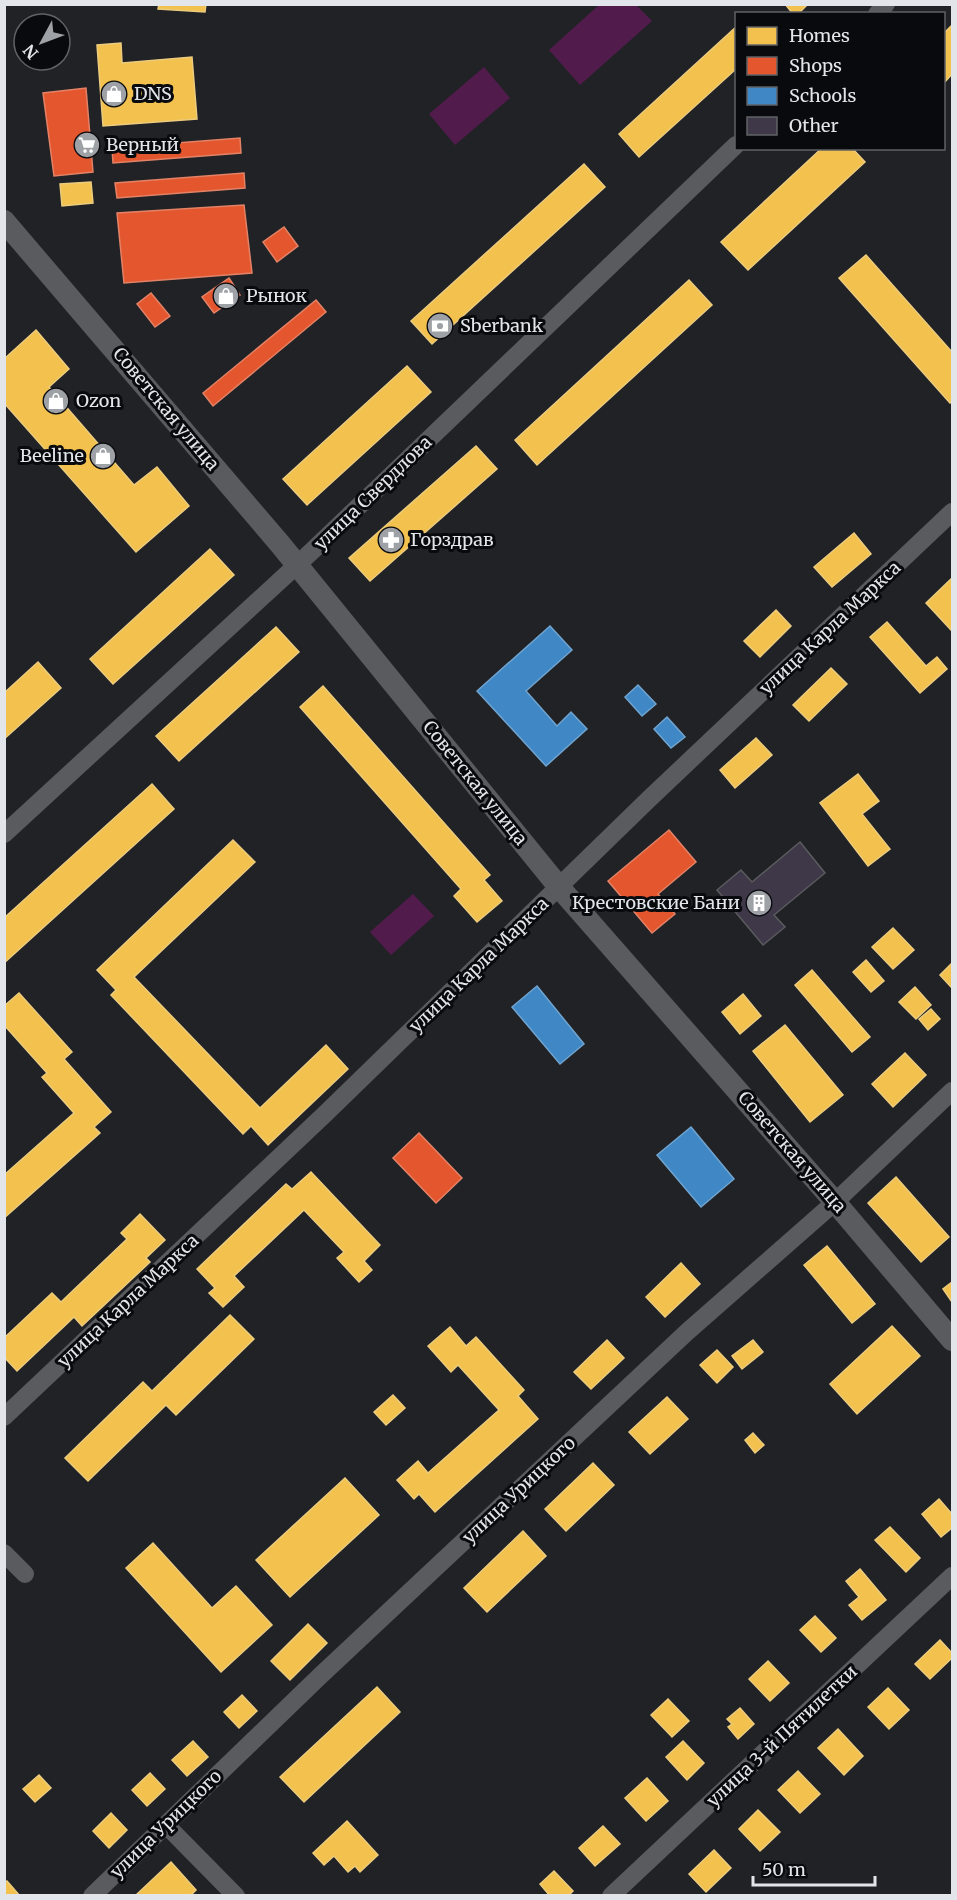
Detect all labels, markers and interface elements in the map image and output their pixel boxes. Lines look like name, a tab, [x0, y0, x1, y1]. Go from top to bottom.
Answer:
north arrow	[12, 12, 72, 72]
legend	[735, 12, 945, 150]
text: Homes	[789, 24, 850, 47]
text: N	[19, 40, 42, 63]
text: Shops	[789, 54, 842, 77]
shop icon: DNS	[99, 79, 129, 109]
place label: DNS	[134, 82, 172, 105]
text: Schools	[789, 84, 857, 107]
text: Other	[789, 114, 839, 137]
supermarket icon: Верный	[72, 130, 102, 160]
place label: Верный	[106, 133, 179, 156]
shop icon: Рынок	[211, 281, 241, 311]
place label: Рынок	[246, 284, 307, 307]
bank icon: Sberbank	[425, 311, 455, 341]
place label: Sberbank	[460, 314, 544, 337]
street label: Советская улица	[108, 342, 225, 475]
shop icon: Ozon	[41, 386, 71, 416]
place label: Ozon	[76, 389, 121, 412]
street label: улица Свердлова	[309, 430, 437, 555]
shop icon: Beeline	[88, 441, 118, 471]
place label: Beeline	[20, 444, 84, 467]
pharmacy icon: Горздрав	[376, 525, 406, 555]
place label: Горздрав	[410, 528, 494, 551]
street label: улица Карла Маркса	[754, 556, 905, 699]
street label: Советская улица	[418, 716, 533, 850]
building icon: Крестовские Бани	[744, 888, 774, 918]
place label: Крестовские Бани	[572, 891, 740, 914]
street label: улица Карла Маркса	[404, 892, 553, 1037]
street label: Советская улица	[733, 1086, 852, 1217]
street label: улица Карла Маркса	[52, 1229, 203, 1372]
street label: улица Урицкого	[457, 1431, 580, 1548]
street label: улица 3-й Пятилетки	[701, 1660, 862, 1812]
street label: улица Урицкого	[105, 1764, 226, 1883]
scale bar	[753, 1849, 874, 1887]
text: 50 m	[762, 1858, 806, 1881]

